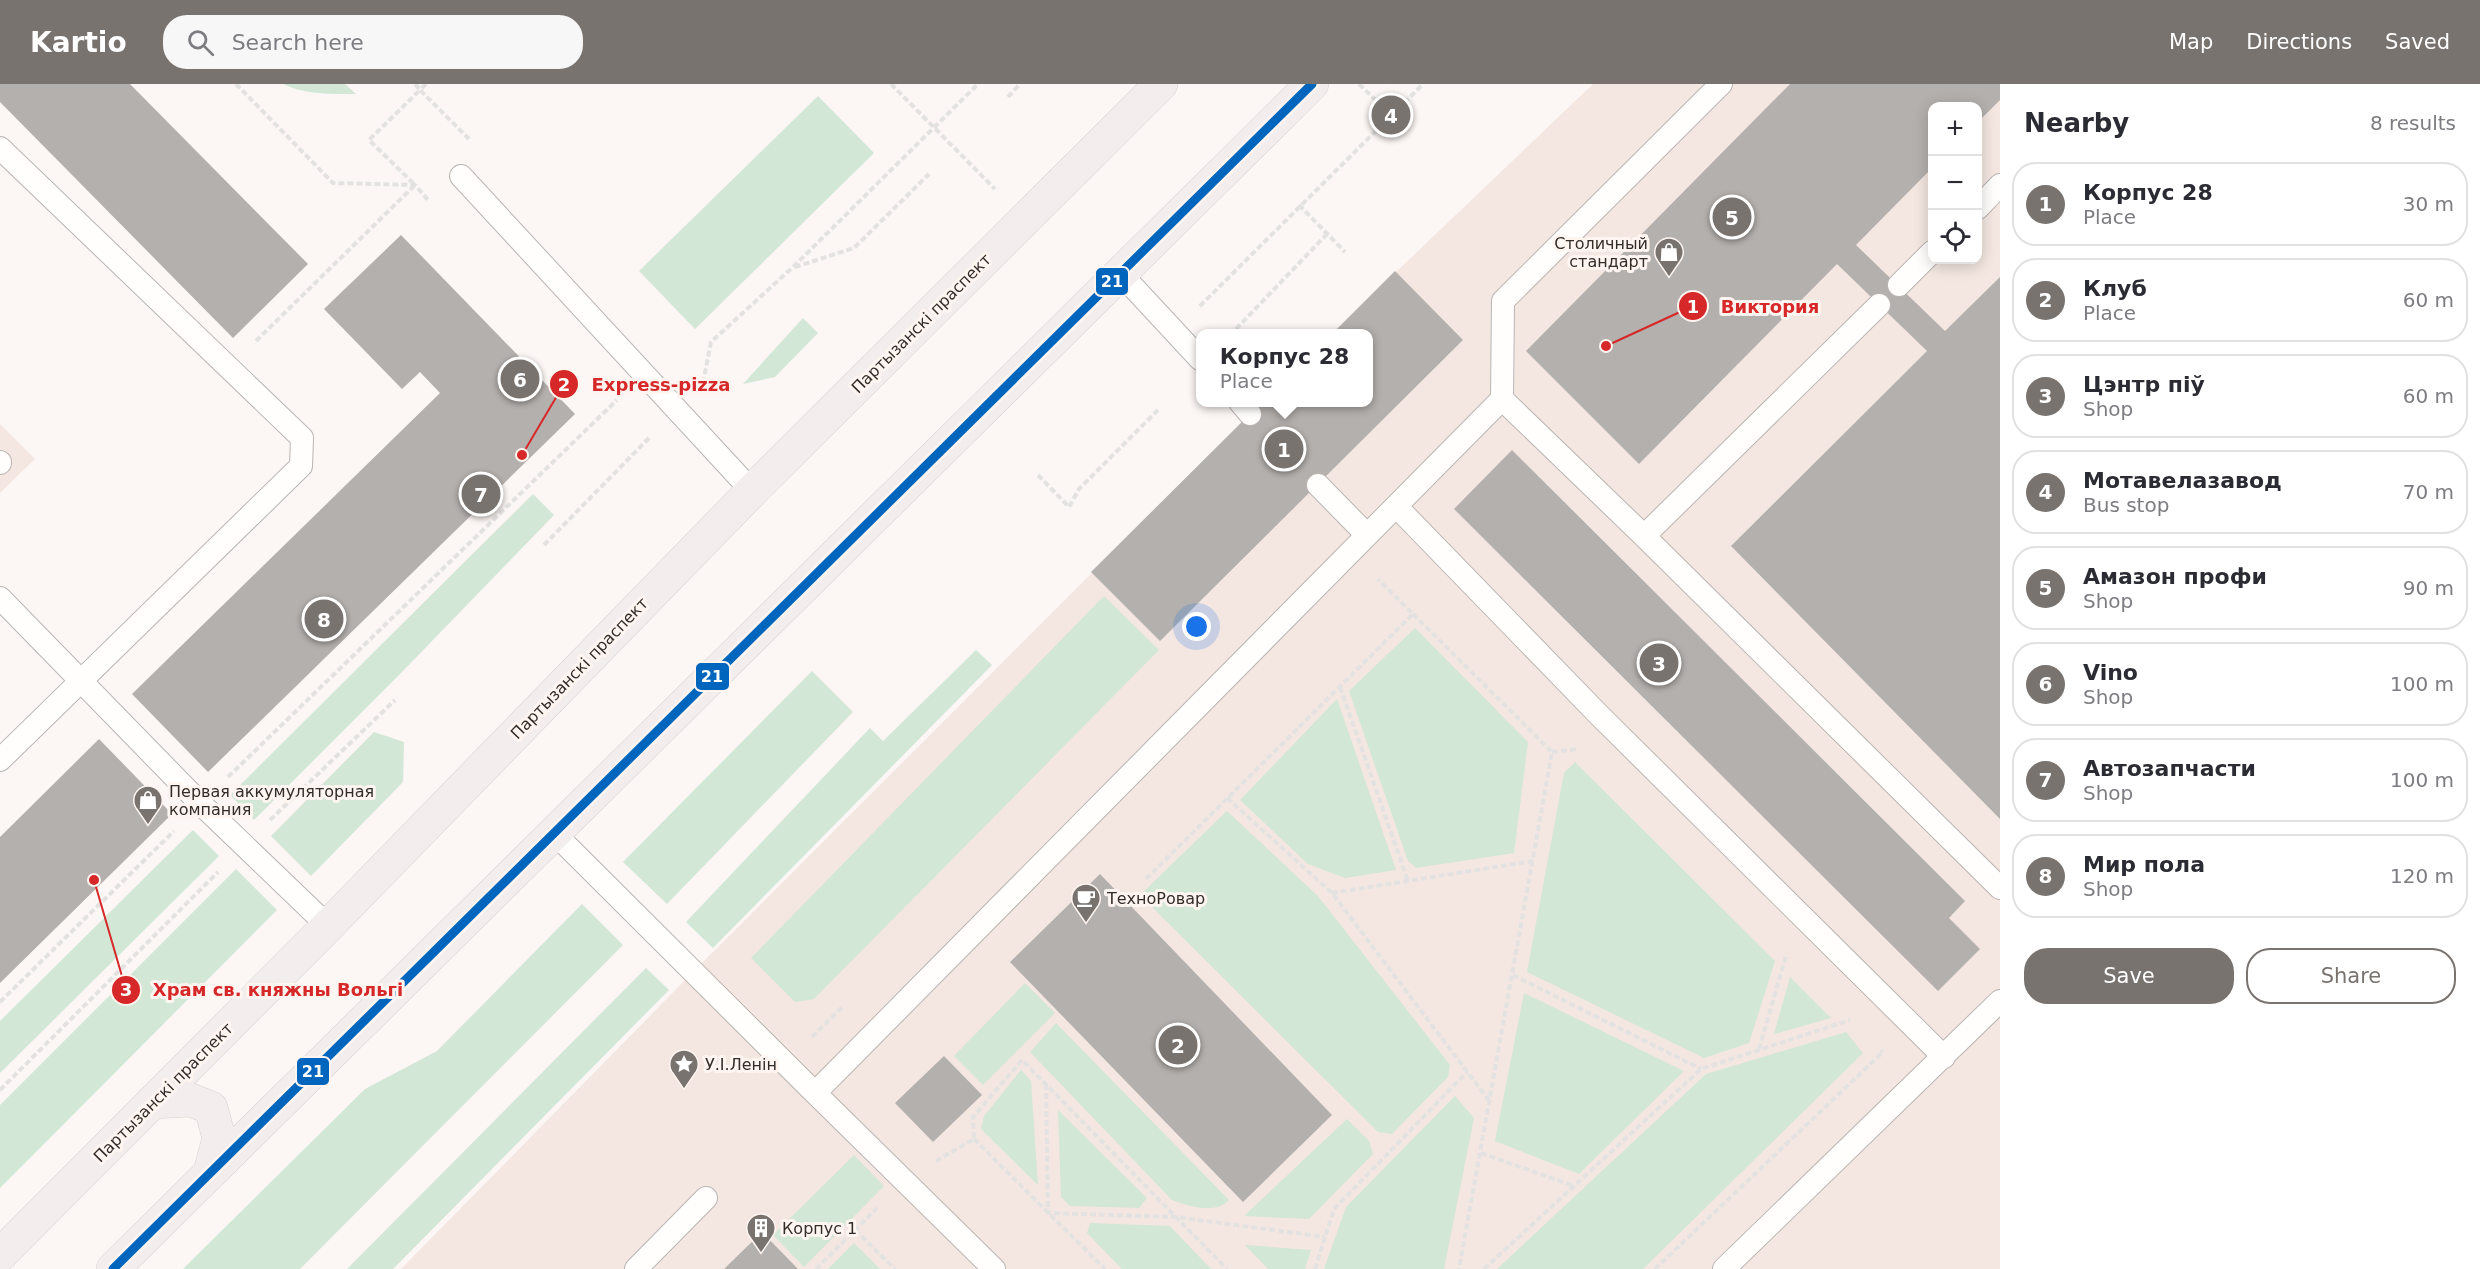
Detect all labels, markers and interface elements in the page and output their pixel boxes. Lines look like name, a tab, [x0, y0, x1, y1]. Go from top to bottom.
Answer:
search box	[163, 15, 583, 69]
text: Kartio	[30, 26, 127, 59]
icon: search	[184, 26, 217, 59]
text: Search here	[232, 30, 364, 55]
text: Map	[2169, 30, 2213, 54]
text: Directions	[2246, 30, 2352, 54]
text: Saved	[2385, 30, 2450, 54]
pin: 4	[1372, 93, 1410, 138]
map controls	[1928, 102, 1982, 264]
button: +	[1928, 102, 1982, 156]
text: Nearby	[2024, 108, 2129, 138]
text: 8 results	[2370, 111, 2456, 135]
button: −	[1928, 156, 1982, 210]
text: Корпус 28	[2083, 180, 2213, 205]
text: 1	[2039, 192, 2052, 216]
text: 30 m	[2403, 192, 2454, 216]
pin: 5	[1712, 194, 1752, 240]
text: Place	[2083, 205, 2136, 229]
button: locate	[1928, 210, 1982, 264]
place label: Столичный стандарт	[1554, 234, 1648, 271]
shop icon: Столичный стандарт	[1653, 236, 1685, 278]
street label: Партызанскі праспект	[848, 250, 995, 397]
line badge: 21	[1095, 267, 1129, 296]
text: 21	[1101, 272, 1123, 291]
text: Клуб	[2083, 276, 2147, 301]
callout: Виктория	[1678, 288, 1831, 324]
text: 2	[2039, 288, 2052, 312]
text: 60 m	[2403, 288, 2454, 312]
text: 1	[1687, 296, 1699, 317]
text: Виктория	[1721, 296, 1819, 317]
text: Place	[2083, 301, 2136, 325]
popup	[1196, 329, 1373, 407]
text: Корпус 28	[1220, 344, 1349, 369]
pin: 6	[500, 356, 540, 402]
callout: Express-pizza	[549, 366, 742, 402]
text: Place	[1220, 369, 1273, 393]
text: Цэнтр піў	[2083, 372, 2205, 397]
text: 2	[558, 374, 570, 395]
text: Express-pizza	[592, 374, 730, 395]
text: 3	[2039, 384, 2052, 408]
text: 60 m	[2403, 384, 2454, 408]
text: Shop	[2083, 397, 2133, 421]
pin: 1	[1264, 426, 1304, 472]
text: Мотавелазавод	[2083, 468, 2282, 493]
pin: 7	[462, 472, 500, 516]
text: 4	[2039, 480, 2052, 504]
text: 70 m	[2403, 480, 2454, 504]
text: Bus stop	[2083, 493, 2169, 517]
text: Амазон профи	[2083, 564, 2267, 589]
text: 5	[2039, 576, 2052, 600]
text: 90 m	[2403, 576, 2454, 600]
text: Shop	[2083, 589, 2133, 613]
street label: Партызанскі праспект	[507, 594, 652, 743]
pin: 8	[304, 596, 344, 642]
your location	[1182, 612, 1211, 641]
pin: 3	[1640, 640, 1678, 686]
text: Vino	[2083, 660, 2138, 685]
line badge: 21	[695, 662, 730, 691]
text: 21	[701, 667, 723, 686]
text: 6	[2039, 672, 2052, 696]
text: 100 m	[2390, 672, 2454, 696]
text: Shop	[2083, 685, 2133, 709]
text: Автозапчасти	[2083, 756, 2256, 781]
text: 7	[2039, 768, 2052, 792]
text: 100 m	[2390, 768, 2454, 792]
text: Shop	[2083, 781, 2133, 805]
place label: Первая аккумуляторная компания	[169, 782, 374, 819]
shop icon: Первая аккумуляторная компания	[132, 784, 164, 826]
text: Мир пола	[2083, 852, 2205, 877]
text: 8	[2039, 864, 2052, 888]
text: 120 m	[2390, 864, 2454, 888]
text: Shop	[2083, 877, 2133, 901]
cafe icon: ТехноРовар	[1070, 882, 1102, 924]
place label: ТехноРовар	[1106, 889, 1205, 908]
button: Save	[2024, 948, 2234, 1004]
button: Share	[2246, 948, 2456, 1004]
callout: Храм св. княжны Вольгі	[111, 972, 415, 1008]
text: 3	[120, 979, 132, 1000]
text: Храм св. княжны Вольгі	[153, 979, 403, 1000]
street label: Партызанскі праспект	[90, 1019, 237, 1166]
pin: 2	[1158, 1022, 1198, 1068]
place icon: У.І.Ленін	[668, 1048, 700, 1090]
place label: У.І.Ленін	[705, 1055, 777, 1074]
line badge: 21	[296, 1057, 330, 1086]
text: 21	[302, 1062, 324, 1081]
building icon: Корпус 1	[745, 1212, 777, 1254]
place label: Корпус 1	[782, 1219, 857, 1238]

